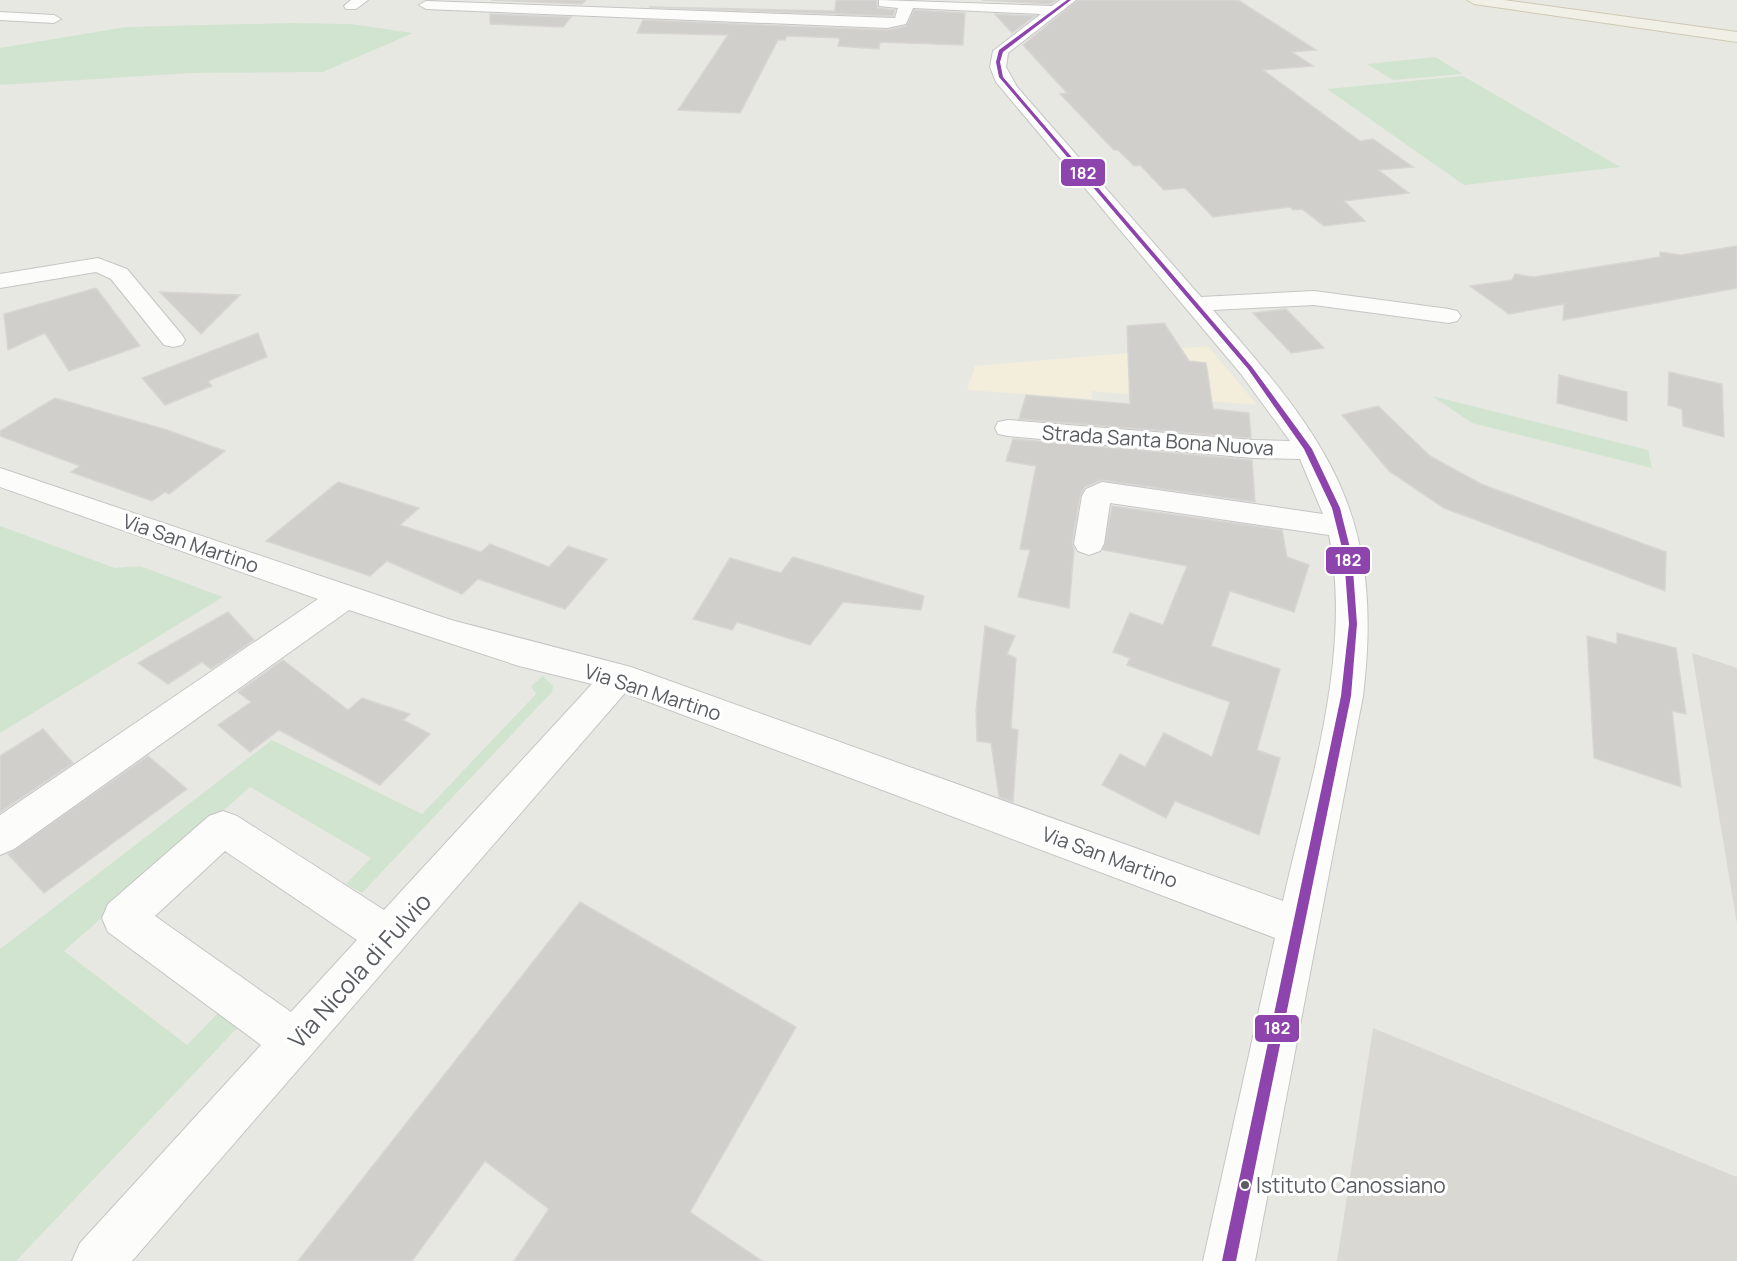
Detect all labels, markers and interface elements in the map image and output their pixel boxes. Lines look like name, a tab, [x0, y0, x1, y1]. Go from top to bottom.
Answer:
line badge: 182	[1060, 158, 1106, 187]
text: 182	[1070, 162, 1096, 184]
street label: Strada Santa Bona Nuova	[1041, 418, 1275, 462]
street label: Via San Martino	[119, 507, 263, 579]
line badge: 182	[1325, 546, 1371, 575]
text: 182	[1335, 549, 1361, 571]
street label: Via San Martino	[581, 657, 725, 727]
street label: Via San Martino	[1039, 820, 1182, 894]
street label: Via Nicola di Fulvio	[280, 885, 438, 1055]
line badge: 182	[1254, 1014, 1300, 1043]
text: 182	[1264, 1017, 1290, 1039]
place label: Istituto Canossiano	[1256, 1171, 1446, 1199]
marker: Istituto Canossiano	[1239, 1179, 1251, 1191]

